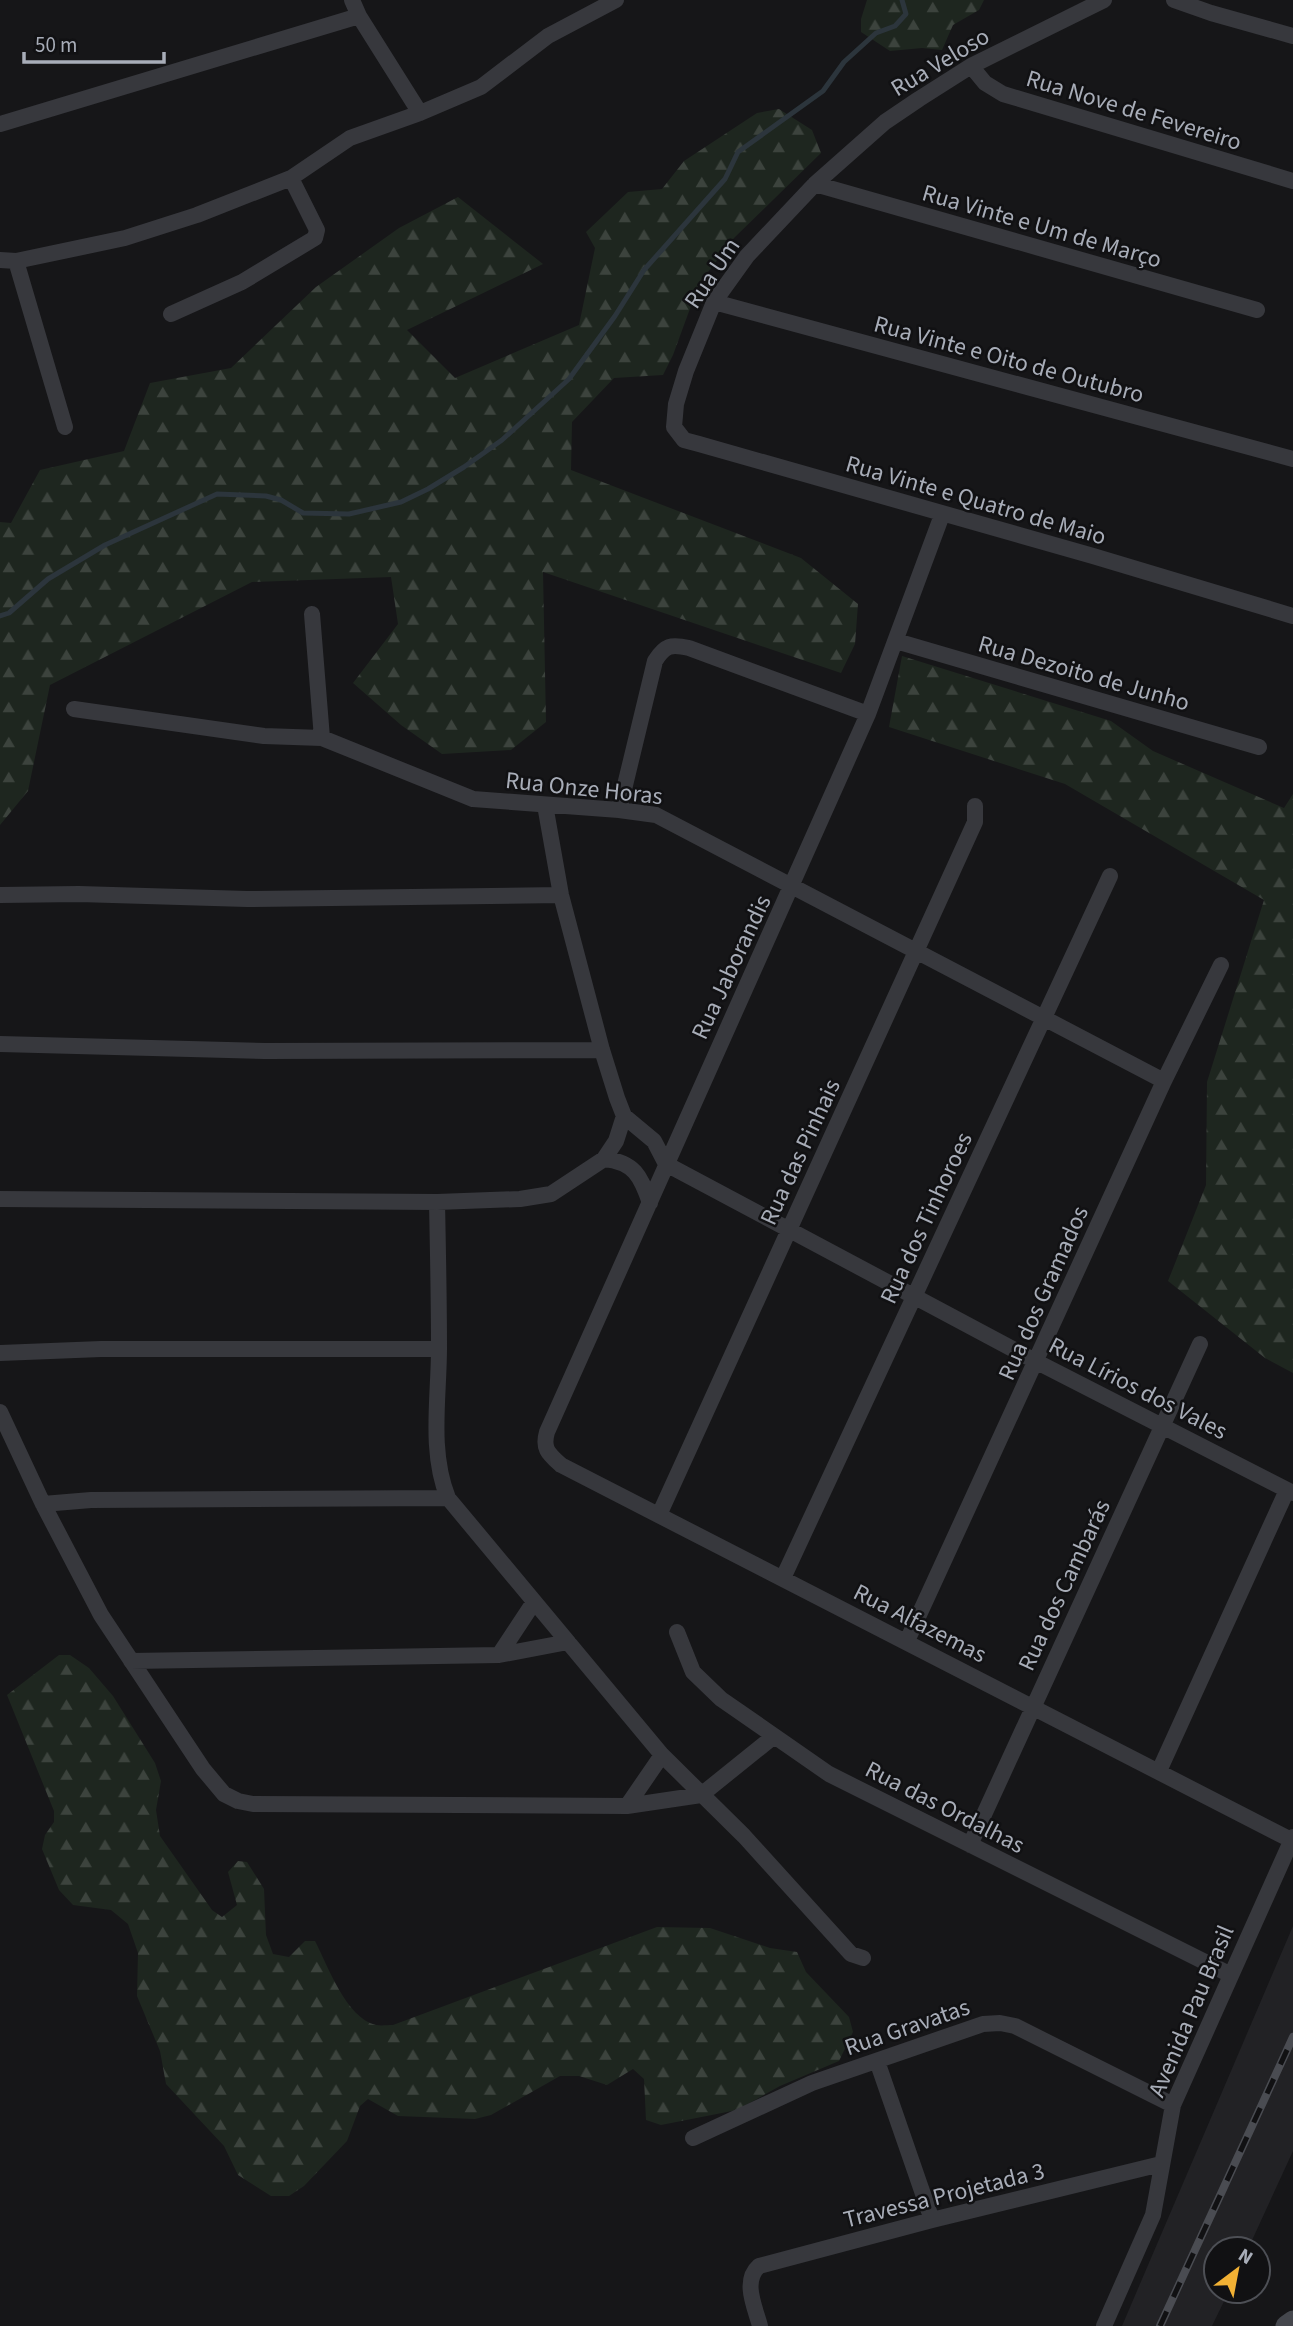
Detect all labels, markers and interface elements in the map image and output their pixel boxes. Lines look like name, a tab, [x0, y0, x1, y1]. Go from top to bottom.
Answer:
street label: Rua Veloso	[884, 19, 996, 106]
scale bar	[24, 21, 164, 65]
text: 50 m	[35, 30, 77, 60]
street label: Rua Nove de Fevereiro	[1022, 61, 1246, 160]
street label: Rua Vinte e Um de Março	[918, 176, 1166, 277]
street label: Rua Um	[676, 231, 749, 316]
street label: Rua Vinte e Oito de Outubro	[870, 307, 1148, 412]
street label: Rua Vinte e Quatro de Maio	[842, 447, 1110, 554]
street label: Rua Dezoito de Junho	[974, 627, 1194, 720]
street label: Rua Onze Horas	[504, 763, 664, 814]
street label: Rua Jaborandis	[683, 889, 780, 1045]
street label: Rua das Pinhais	[751, 1073, 850, 1231]
street label: Rua dos Tinhoroes	[871, 1127, 982, 1310]
street label: Rua dos Gramados	[989, 1200, 1098, 1386]
street label: Rua Lírios dos Vales	[1042, 1328, 1233, 1449]
street label: Rua dos Cambarás	[1009, 1494, 1119, 1677]
street label: Rua Alfazemas	[847, 1575, 992, 1672]
street label: Rua das Ordalhas	[859, 1752, 1031, 1863]
street label: Avenida Pau Brasil	[1139, 1920, 1243, 2103]
street label: Rua Gravatas	[840, 1990, 975, 2065]
street label: Travessa Projetada 3	[840, 2154, 1048, 2237]
north arrow	[1202, 2235, 1272, 2305]
text: N	[1233, 2242, 1258, 2272]

